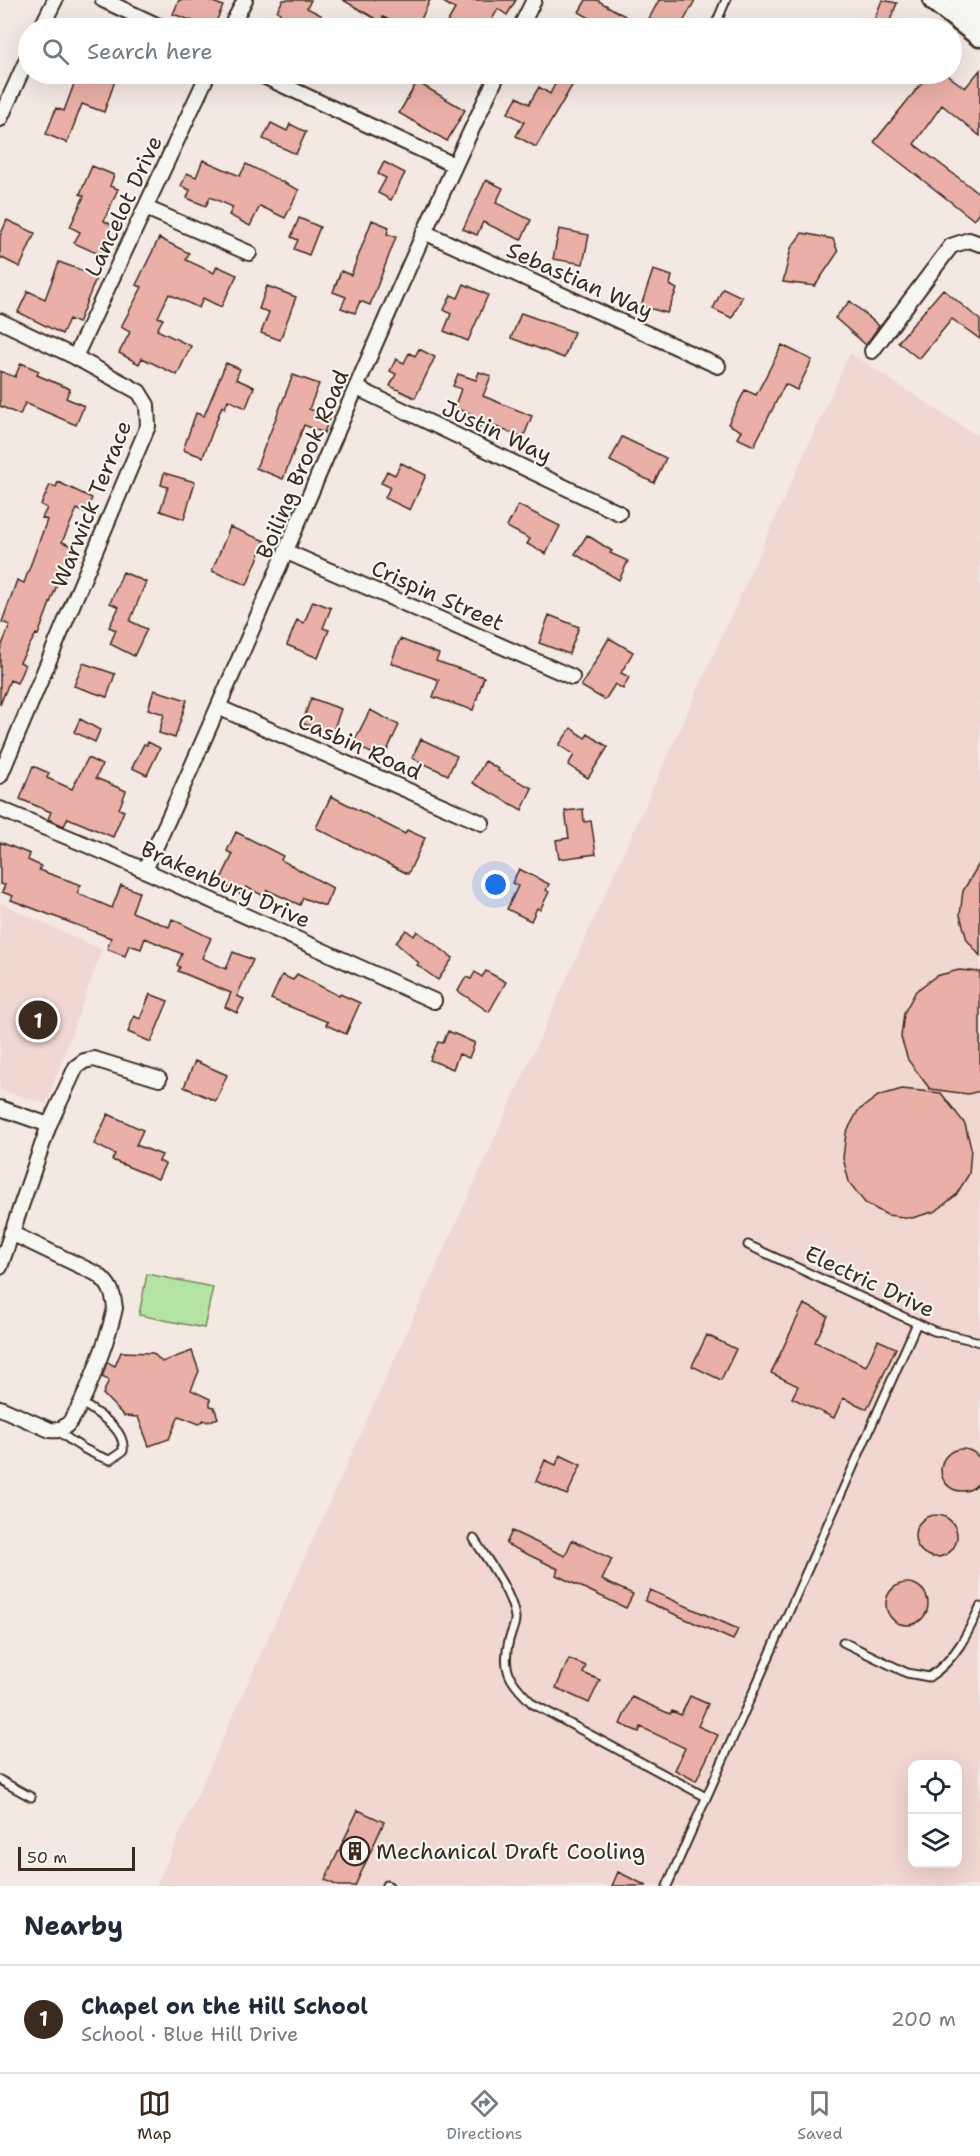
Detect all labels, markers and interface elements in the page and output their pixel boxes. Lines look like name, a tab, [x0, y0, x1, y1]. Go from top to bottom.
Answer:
search box	[18, 18, 962, 84]
icon: search	[39, 35, 72, 68]
text: Search here	[87, 37, 213, 66]
street label: Lancelot Drive	[78, 131, 169, 281]
street label: Sebastian Way	[502, 235, 657, 326]
street label: Boiling Brook Road	[250, 365, 355, 563]
street label: Justin Way	[437, 393, 556, 470]
street label: Warwick Terrace	[45, 416, 138, 592]
street label: Crispin Street	[367, 553, 509, 638]
street label: Casbin Road	[293, 706, 426, 787]
street label: Brakenbury Drive	[136, 834, 315, 935]
your location	[481, 870, 510, 899]
pin: 1	[18, 998, 57, 1042]
street label: Electric Drive	[800, 1239, 939, 1324]
map controls	[908, 1760, 962, 1868]
button: locate	[908, 1760, 962, 1814]
button: layers	[908, 1814, 962, 1868]
building icon: Mechanical Draft Cooling	[339, 1835, 371, 1867]
place label: Mechanical Draft Cooling	[376, 1837, 645, 1866]
scale bar	[18, 1844, 135, 1872]
text: 50 m	[27, 1847, 67, 1868]
text: Nearby	[24, 1908, 123, 1943]
text: Chapel on the Hill School	[81, 1992, 368, 2021]
text: 1	[39, 2006, 48, 2032]
text: 200 m	[891, 2006, 956, 2032]
text: School · Blue Hill Drive	[81, 2021, 298, 2047]
tab: Map	[137, 2087, 172, 2144]
tab: Directions	[446, 2087, 523, 2144]
tab: Saved	[797, 2087, 843, 2144]

